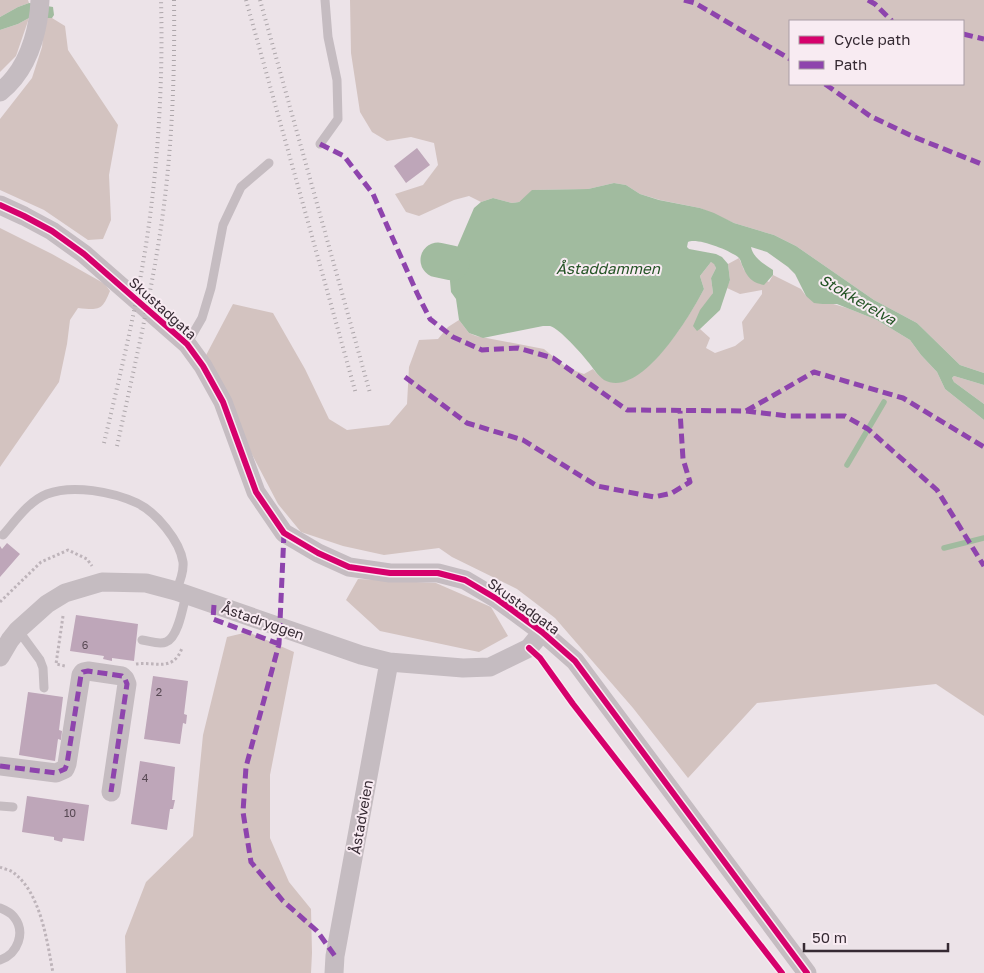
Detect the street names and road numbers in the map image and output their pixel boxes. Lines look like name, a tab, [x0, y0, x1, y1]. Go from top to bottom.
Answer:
street label: Skustadgata	[126, 273, 200, 343]
street label: Skustadgata	[485, 574, 563, 638]
street label: Åstadryggen	[219, 599, 307, 643]
street label: Åstadveien	[346, 779, 376, 855]

